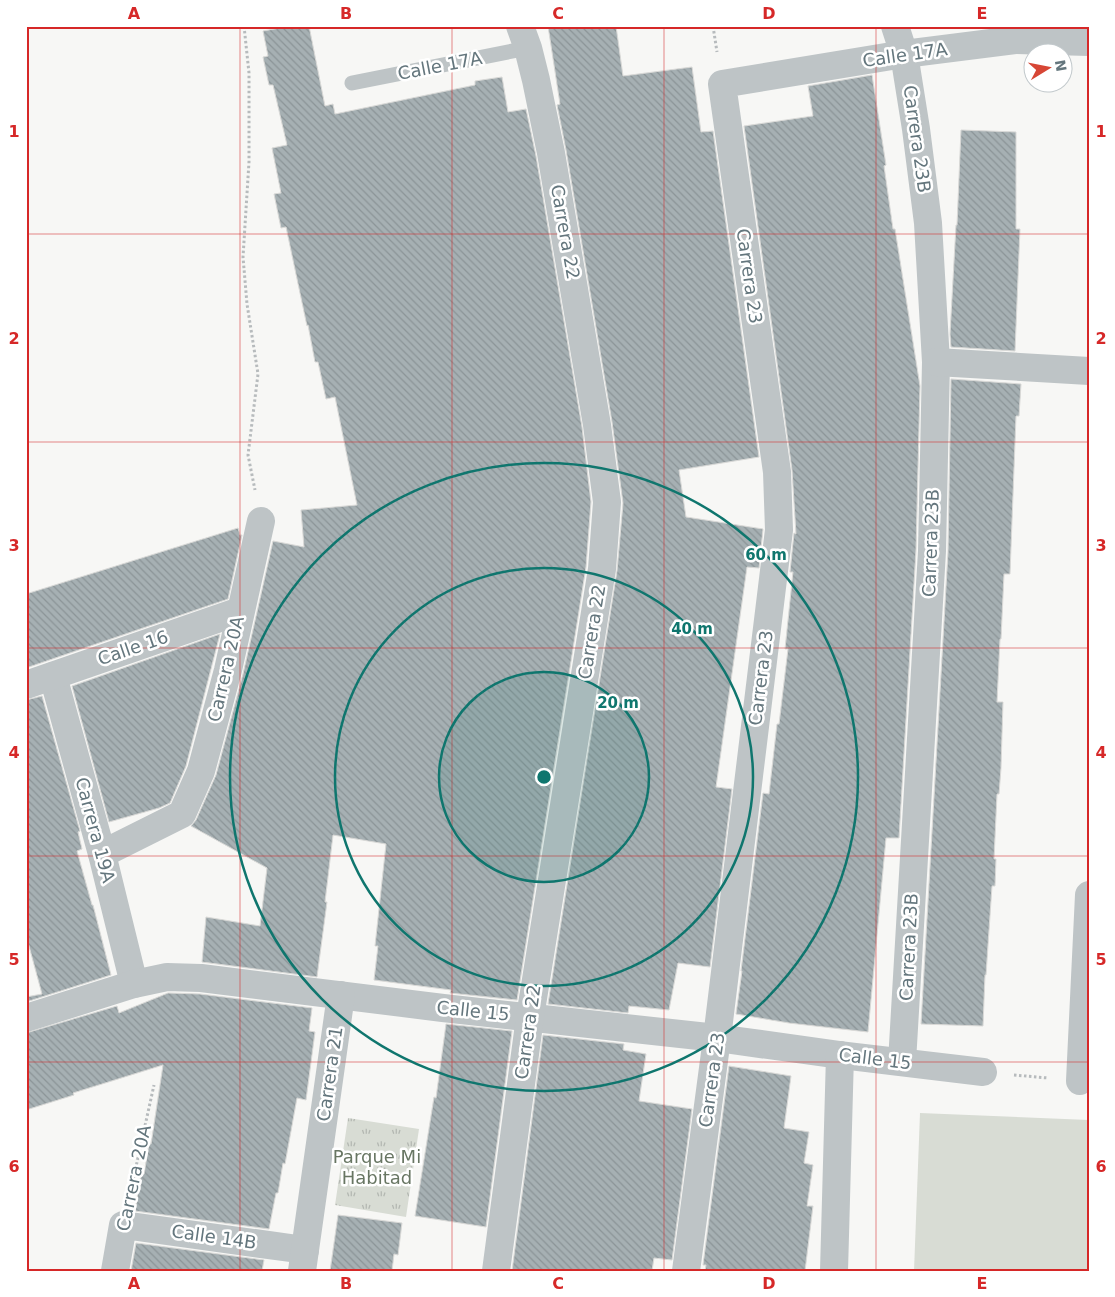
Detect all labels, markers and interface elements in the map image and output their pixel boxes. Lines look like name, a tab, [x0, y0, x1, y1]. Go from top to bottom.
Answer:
text: A	[128, 4, 141, 23]
text: B	[340, 4, 352, 23]
text: C	[552, 4, 564, 23]
text: D	[762, 4, 776, 23]
text: E	[977, 4, 987, 23]
street label: Calle 17A	[861, 38, 949, 71]
north arrow	[1022, 42, 1072, 92]
street label: Calle 17A	[396, 47, 485, 84]
text: N	[1052, 59, 1070, 73]
street label: Carrera 23B	[900, 84, 935, 194]
text: 1	[8, 122, 20, 141]
text: 1	[1095, 122, 1107, 141]
street label: Carrera 22	[547, 183, 584, 281]
street label: Carrera 23	[732, 227, 767, 325]
text: 2	[8, 329, 20, 348]
text: 2	[1095, 329, 1107, 348]
street label: Carrera 23B	[918, 489, 943, 597]
text: 3	[8, 536, 20, 555]
text: 3	[1095, 536, 1107, 555]
text: 60 m	[745, 546, 787, 564]
street label: Carrera 22	[574, 583, 609, 681]
street label: Carrera 20A	[203, 613, 248, 724]
text: 40 m	[671, 620, 713, 638]
street label: Calle 16	[95, 626, 171, 669]
street label: Carrera 23	[744, 629, 777, 727]
text: 20 m	[597, 694, 639, 712]
text: 4	[8, 743, 20, 762]
text: 4	[1095, 743, 1107, 762]
centre of rings	[535, 768, 553, 786]
street label: Carrera 19A	[71, 775, 120, 885]
street label: Carrera 23B	[895, 892, 922, 1002]
text: 5	[8, 950, 20, 969]
text: 5	[1095, 950, 1107, 969]
street label: Carrera 22	[510, 983, 545, 1081]
street label: Calle 15	[435, 996, 511, 1025]
street label: Carrera 21	[312, 1025, 347, 1123]
street label: Carrera 23	[694, 1031, 729, 1129]
street label: Calle 15	[837, 1044, 913, 1073]
street label: Carrera 20A	[112, 1122, 155, 1233]
park label: Parque Mi Habitad	[333, 1146, 421, 1188]
text: 6	[8, 1157, 20, 1176]
text: 6	[1095, 1157, 1107, 1176]
street label: Calle 14B	[170, 1220, 258, 1253]
text: A	[128, 1274, 141, 1293]
text: B	[340, 1274, 352, 1293]
text: C	[552, 1274, 564, 1293]
text: D	[762, 1274, 776, 1293]
text: E	[977, 1274, 987, 1293]

